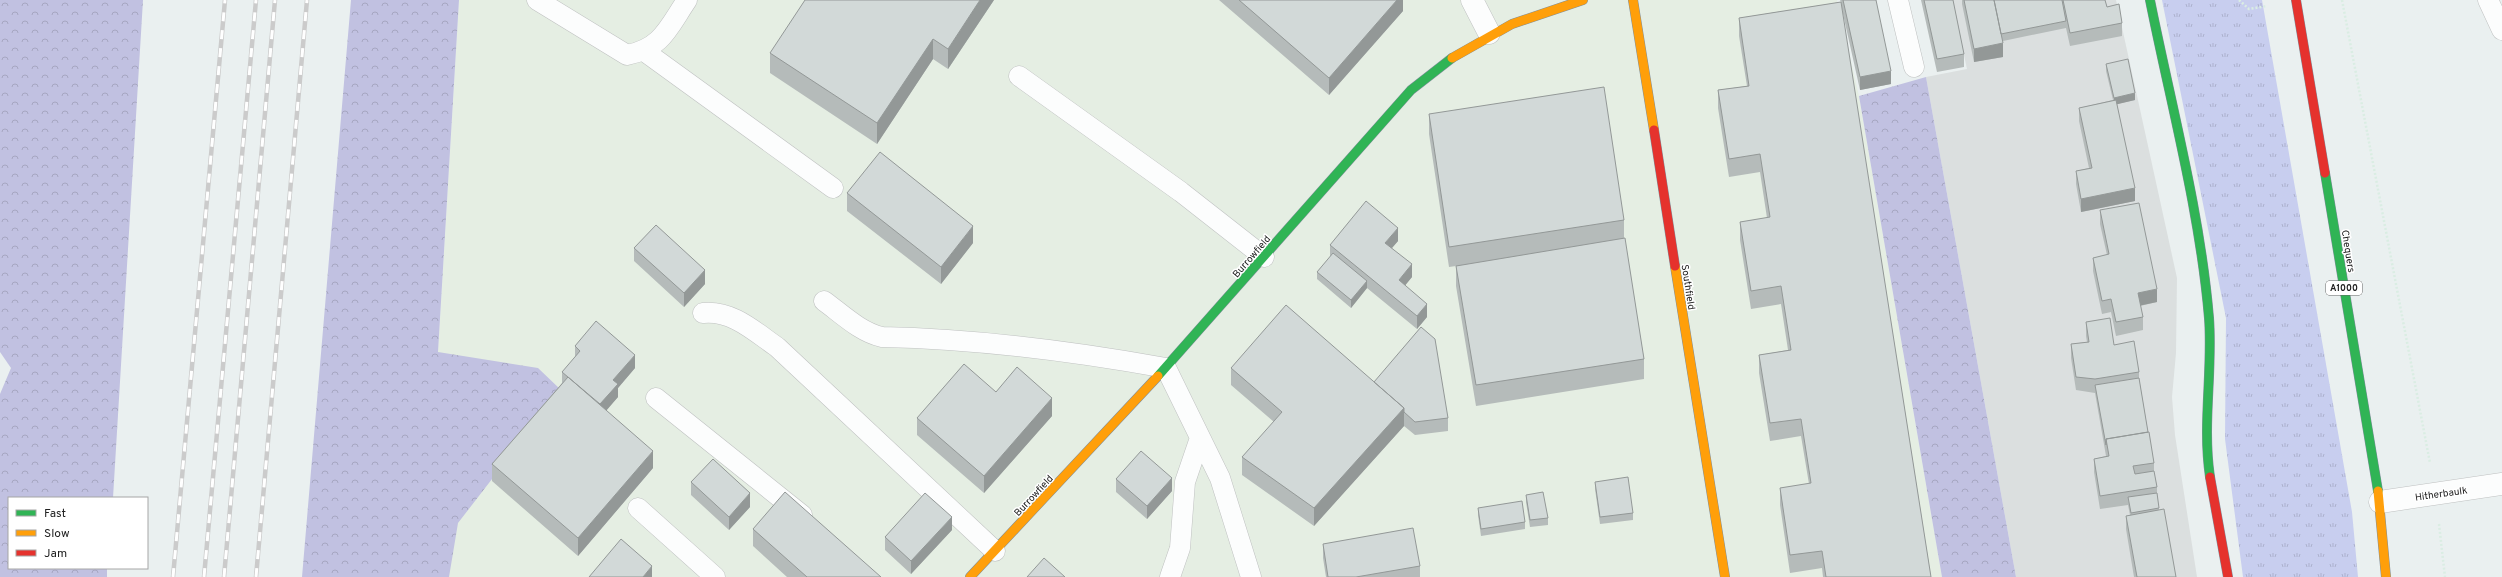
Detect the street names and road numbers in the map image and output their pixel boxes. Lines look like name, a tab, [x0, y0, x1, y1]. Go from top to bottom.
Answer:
street label: Chequers	[2338, 229, 2357, 274]
street label: Burrowfield	[1230, 233, 1274, 281]
street label: Southfield	[1678, 264, 1698, 311]
road number: A1000	[2326, 281, 2362, 295]
street label: Burrowfield	[1012, 473, 1057, 519]
street label: Hitherbaulk	[2414, 484, 2468, 505]

